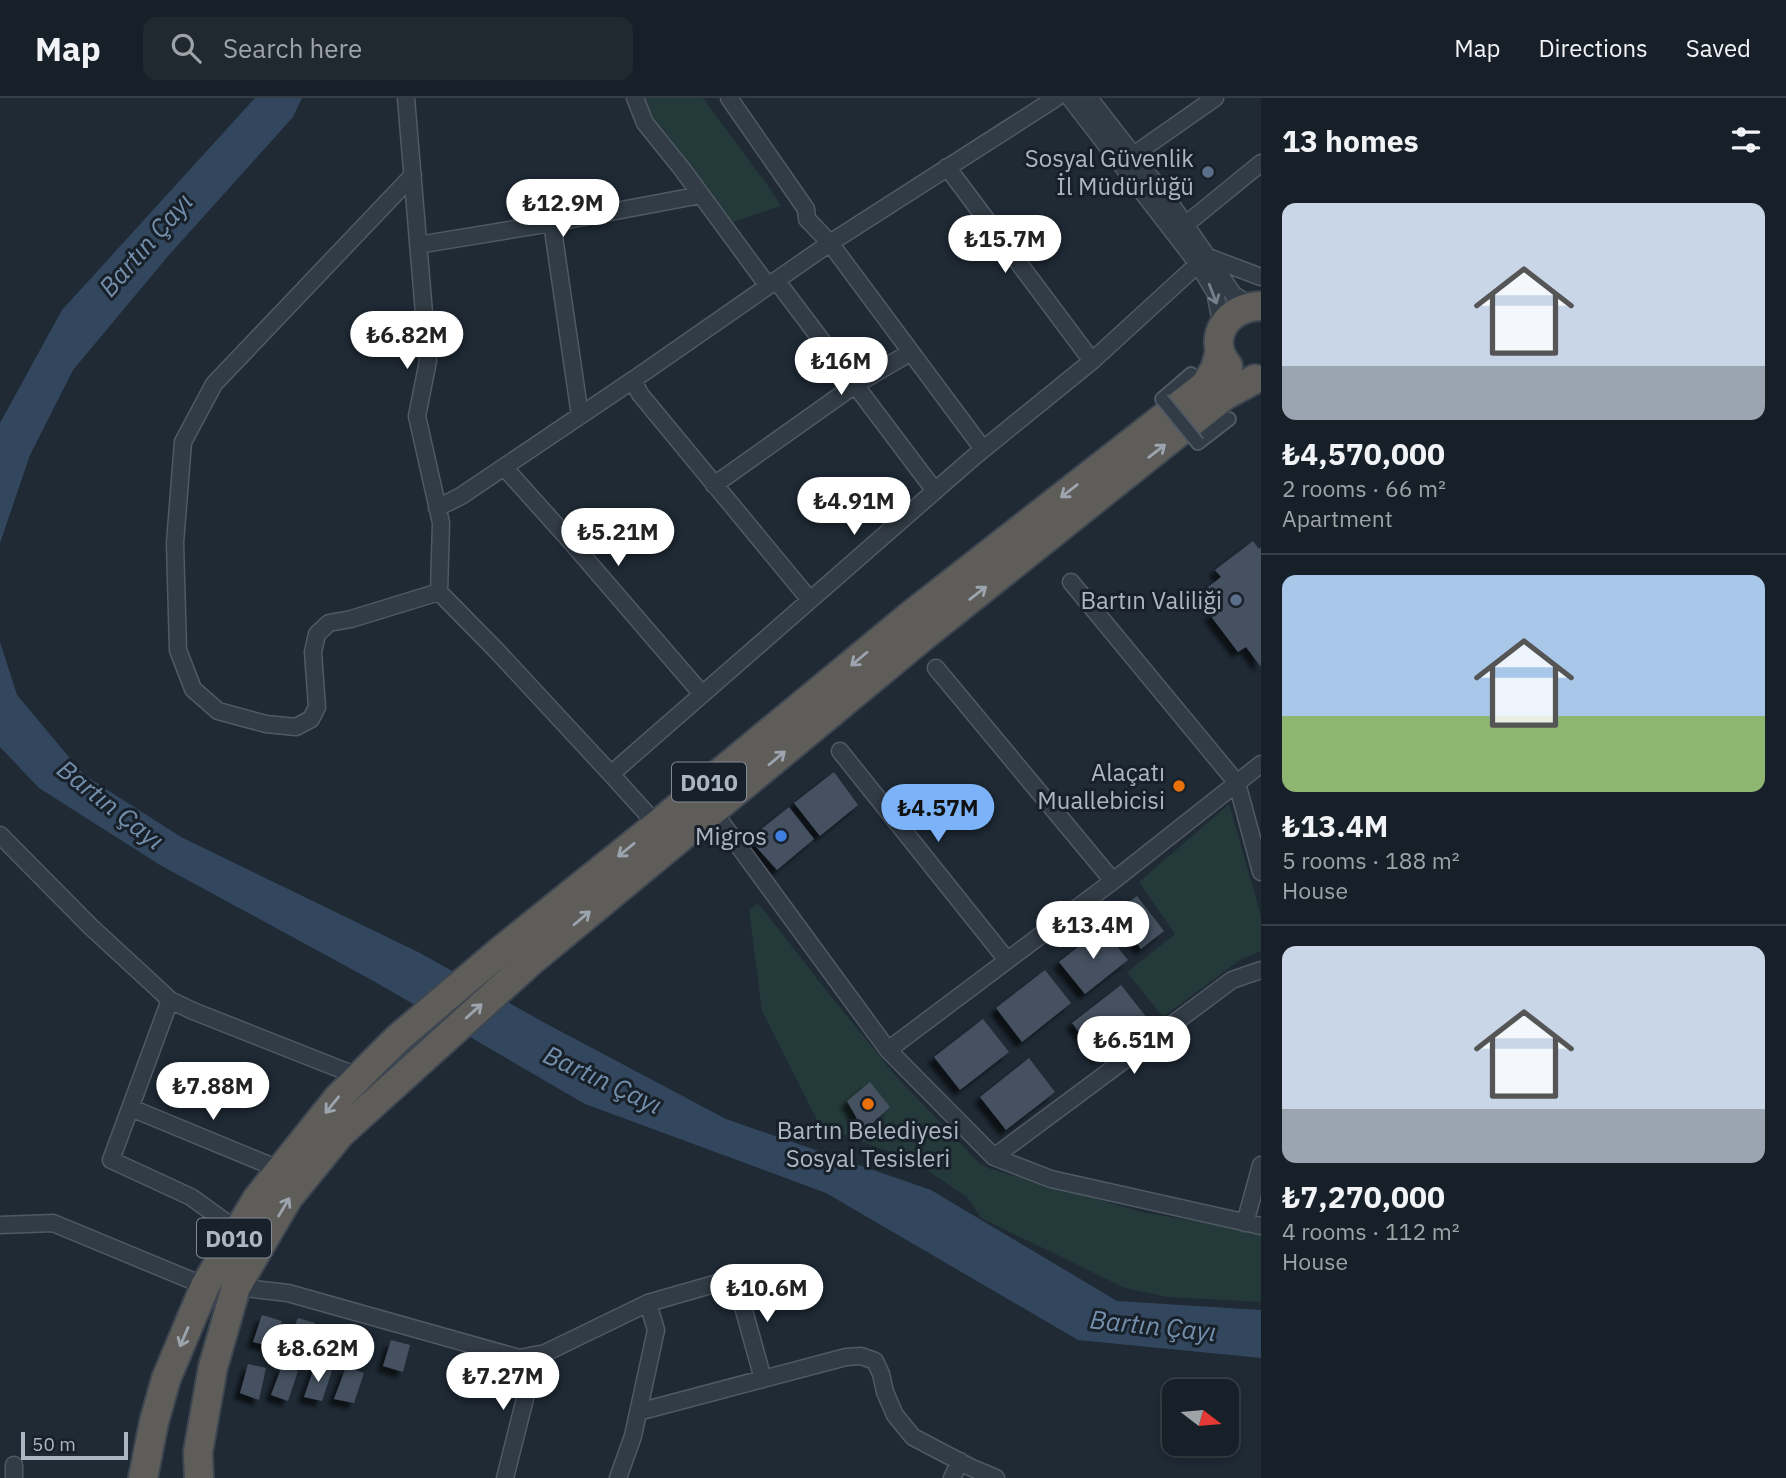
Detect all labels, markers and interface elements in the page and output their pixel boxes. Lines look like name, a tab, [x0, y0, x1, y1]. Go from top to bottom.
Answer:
search box	[143, 17, 633, 80]
text: Map	[35, 27, 101, 70]
icon: search	[167, 29, 205, 67]
text: Search here	[223, 31, 362, 65]
text: Map	[1454, 32, 1500, 64]
text: Directions	[1538, 32, 1648, 64]
text: Saved	[1686, 32, 1751, 64]
text: 13 homes	[1282, 121, 1419, 160]
icon: filters	[1727, 121, 1765, 159]
place label: Sosyal Güvenlik İl Müdürlüğü	[1025, 142, 1194, 202]
marker: Sosyal Güvenlik İl Müdürlüğü	[1200, 164, 1216, 180]
pin: ₺12.9M	[506, 180, 620, 239]
water label: Bartın Çayı	[91, 185, 199, 303]
text: ₺12.9M	[522, 187, 604, 217]
pin: ₺15.7M	[948, 216, 1062, 275]
text: ₺15.7M	[964, 223, 1046, 253]
icon: home	[1461, 248, 1587, 374]
one-way arrow	[1208, 283, 1221, 304]
pin: ₺6.82M	[350, 312, 464, 371]
text: ₺6.82M	[366, 319, 448, 349]
pin: ₺16M	[800, 338, 882, 397]
text: ₺16M	[811, 345, 871, 375]
text: ₺4,570,000	[1282, 434, 1445, 473]
one-way arrow	[1147, 443, 1165, 459]
text: 2 rooms · 66 m²	[1282, 473, 1446, 503]
pin: ₺4.91M	[797, 478, 911, 537]
one-way arrow	[1061, 483, 1079, 499]
text: ₺4.91M	[813, 485, 895, 515]
text: Apartment	[1282, 503, 1393, 533]
pin: ₺5.21M	[561, 508, 675, 568]
text: ₺5.21M	[577, 516, 659, 546]
place label: Bartın Valiliği	[1080, 584, 1222, 616]
one-way arrow	[969, 585, 987, 600]
marker: Bartın Valiliği	[1228, 592, 1244, 608]
icon: home	[1461, 620, 1587, 746]
one-way arrow	[850, 651, 868, 666]
one-way arrow	[767, 750, 785, 765]
water label: Bartın Çayı	[51, 752, 171, 856]
place label: Alaçatı Muallebicisi	[1037, 756, 1165, 816]
road number: D010	[672, 762, 746, 802]
marker: Alaçatı Muallebicisi	[1171, 778, 1187, 794]
pin: ₺4.57M	[881, 784, 995, 844]
text: ₺4.57M	[897, 792, 979, 822]
text: ₺13.4M	[1282, 806, 1388, 845]
place label: Migros	[695, 820, 767, 852]
marker: Migros	[773, 828, 789, 844]
one-way arrow	[618, 842, 636, 857]
text: 5 rooms · 188 m²	[1282, 845, 1460, 875]
text: House	[1282, 875, 1348, 905]
pin: ₺13.4M	[1036, 902, 1150, 961]
text: ₺13.4M	[1052, 909, 1134, 939]
one-way arrow	[573, 910, 591, 926]
icon: home	[1461, 991, 1587, 1117]
one-way arrow	[465, 1003, 482, 1020]
pin: ₺6.51M	[1077, 1016, 1191, 1076]
text: ₺6.51M	[1093, 1024, 1175, 1054]
water label: Bartın Çayı	[538, 1037, 668, 1121]
pin: ₺7.88M	[156, 1062, 270, 1122]
text: ₺7.88M	[172, 1070, 254, 1100]
one-way arrow	[325, 1096, 340, 1114]
marker: Bartın Belediyesi Sosyal Tesisleri	[860, 1096, 876, 1112]
place label: Bartın Belediyesi Sosyal Tesisleri	[777, 1114, 959, 1174]
text: ₺7,270,000	[1282, 1177, 1445, 1216]
one-way arrow	[277, 1197, 291, 1217]
text: 4 rooms · 112 m²	[1282, 1216, 1460, 1246]
road number: D010	[197, 1218, 271, 1258]
text: House	[1282, 1246, 1348, 1276]
pin: ₺10.6M	[710, 1264, 824, 1324]
text: ₺10.6M	[726, 1272, 808, 1302]
water label: Bartın Çayı	[1088, 1301, 1218, 1349]
pin: ₺8.62M	[261, 1324, 375, 1384]
one-way arrow	[176, 1325, 189, 1347]
text: ₺8.62M	[277, 1332, 359, 1362]
pin: ₺7.27M	[446, 1352, 560, 1412]
text: ₺7.27M	[462, 1360, 544, 1390]
north arrow	[1162, 1379, 1239, 1456]
map controls	[1162, 1379, 1239, 1456]
scale bar	[21, 1429, 128, 1461]
text: 50 m	[32, 1432, 76, 1456]

